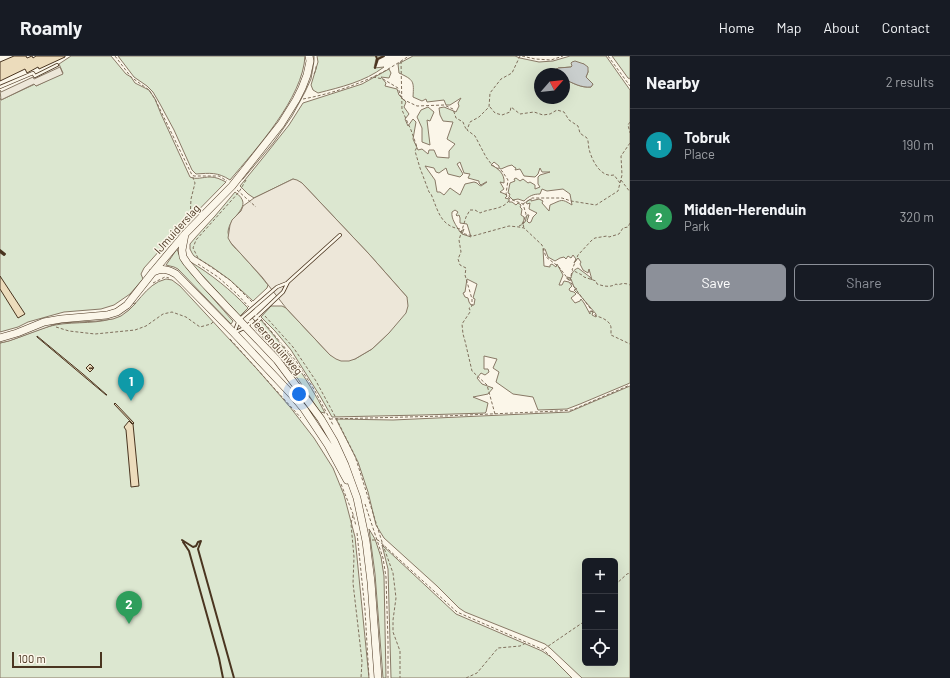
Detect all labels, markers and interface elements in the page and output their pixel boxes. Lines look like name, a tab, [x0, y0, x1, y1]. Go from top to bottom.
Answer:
text: Roamly	[20, 16, 82, 39]
text: Home	[719, 19, 755, 36]
text: Map	[777, 19, 801, 36]
text: About	[823, 19, 860, 36]
text: Contact	[882, 19, 930, 36]
north arrow	[534, 68, 570, 104]
text: Nearby	[646, 72, 700, 92]
text: 2 results	[886, 74, 934, 90]
text: Tobruk	[684, 128, 730, 146]
text: 1	[657, 137, 661, 153]
text: 190 m	[902, 137, 934, 153]
text: Place	[684, 146, 715, 162]
text: Midden-Herenduin	[684, 200, 806, 218]
street label: IJmuiderslag	[151, 201, 202, 256]
text: 2	[655, 209, 663, 225]
text: 320 m	[900, 209, 934, 225]
text: Park	[684, 218, 710, 234]
button: Save	[646, 264, 786, 301]
button: Share	[794, 264, 934, 301]
street label: Heerenduinweg	[247, 312, 306, 377]
pin: 1	[118, 368, 144, 401]
your location	[289, 384, 309, 404]
map controls	[582, 558, 618, 666]
button: +	[582, 558, 618, 594]
pin: 2	[116, 591, 142, 624]
button: −	[582, 594, 618, 630]
button: locate	[582, 630, 618, 666]
scale bar	[12, 650, 102, 669]
text: 100 m	[18, 652, 46, 665]

